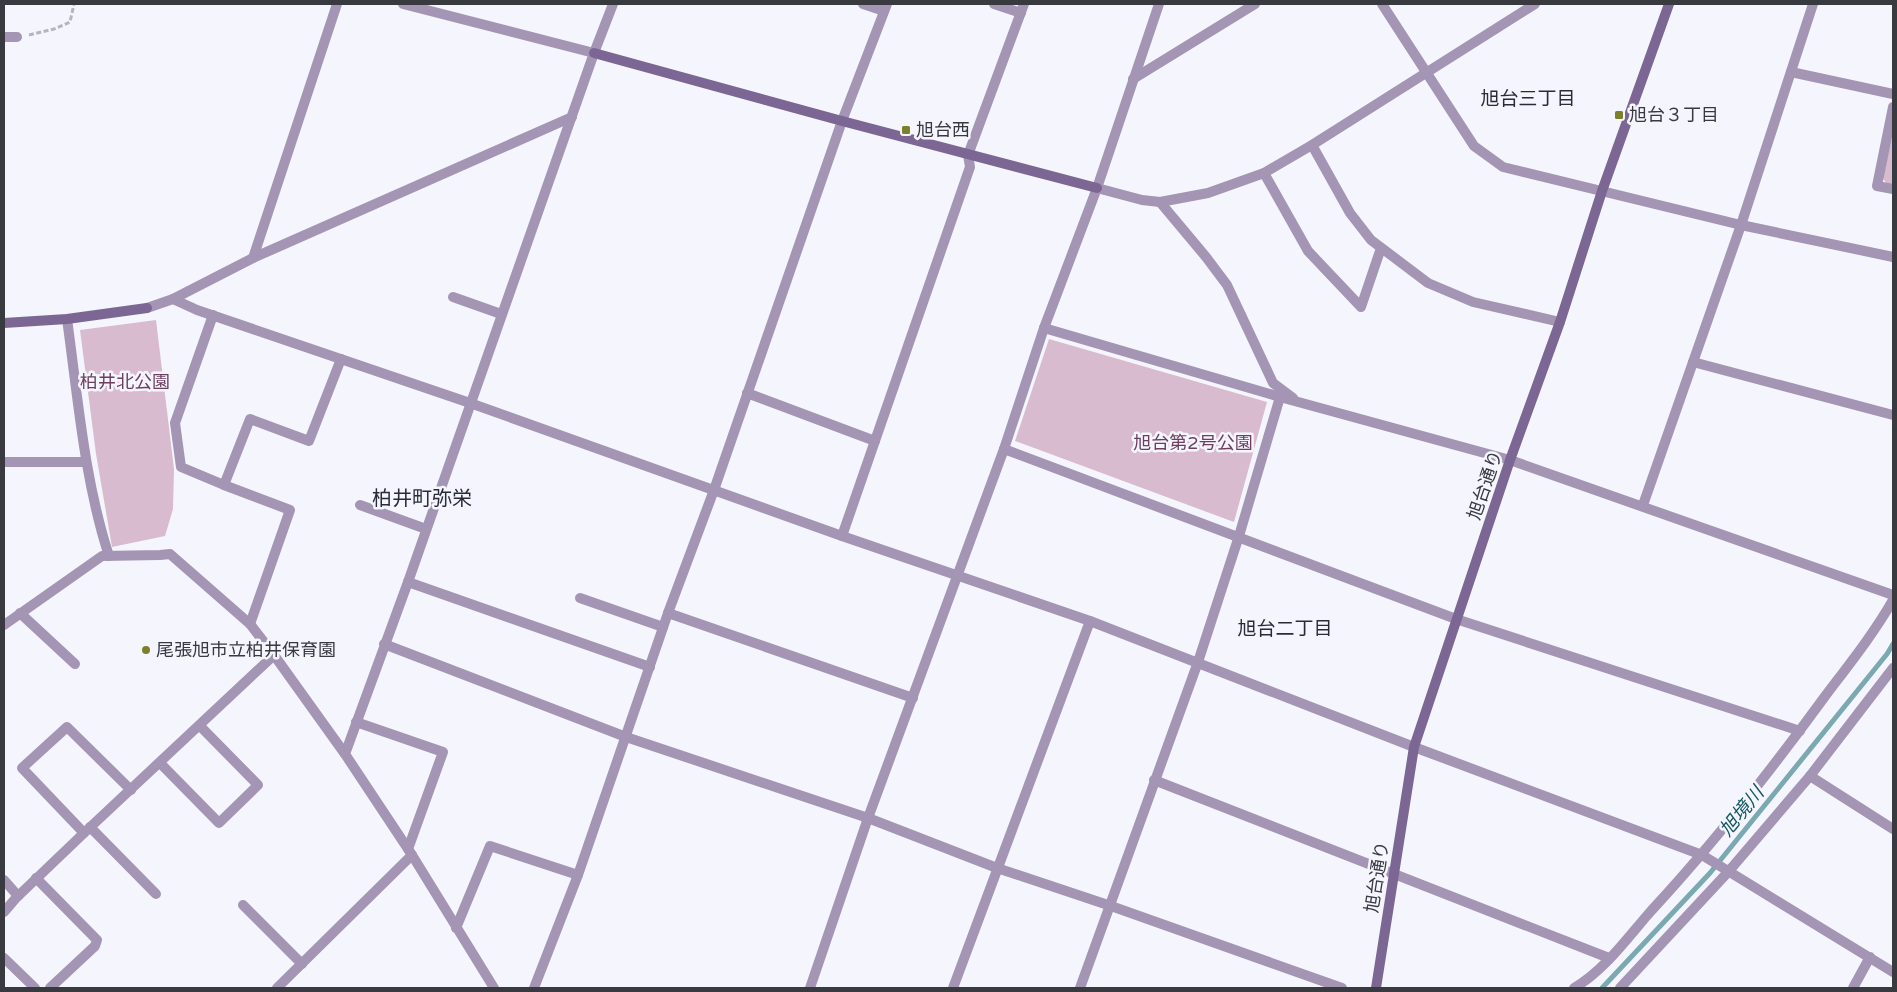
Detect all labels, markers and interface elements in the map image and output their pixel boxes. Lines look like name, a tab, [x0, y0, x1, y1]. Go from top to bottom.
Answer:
district label: 旭台三丁目	[1480, 88, 1576, 110]
place label: 旭台３丁目	[1629, 104, 1719, 126]
marker: 旭台３丁目	[1613, 109, 1625, 121]
place label: 旭台西	[916, 119, 970, 141]
marker: 旭台西	[900, 124, 912, 136]
park label: 柏井北公園	[80, 371, 170, 393]
park label: 旭台第2号公園	[1133, 432, 1253, 454]
street label: 旭台通り	[1463, 447, 1507, 523]
district label: 柏井町弥栄	[372, 487, 472, 511]
district label: 旭台二丁目	[1237, 618, 1333, 640]
place label: 尾張旭市立柏井保育園	[156, 639, 336, 661]
marker: 尾張旭市立柏井保育園	[140, 644, 152, 656]
water label: 旭境川	[1715, 781, 1770, 841]
street label: 旭台通り	[1361, 840, 1393, 914]

